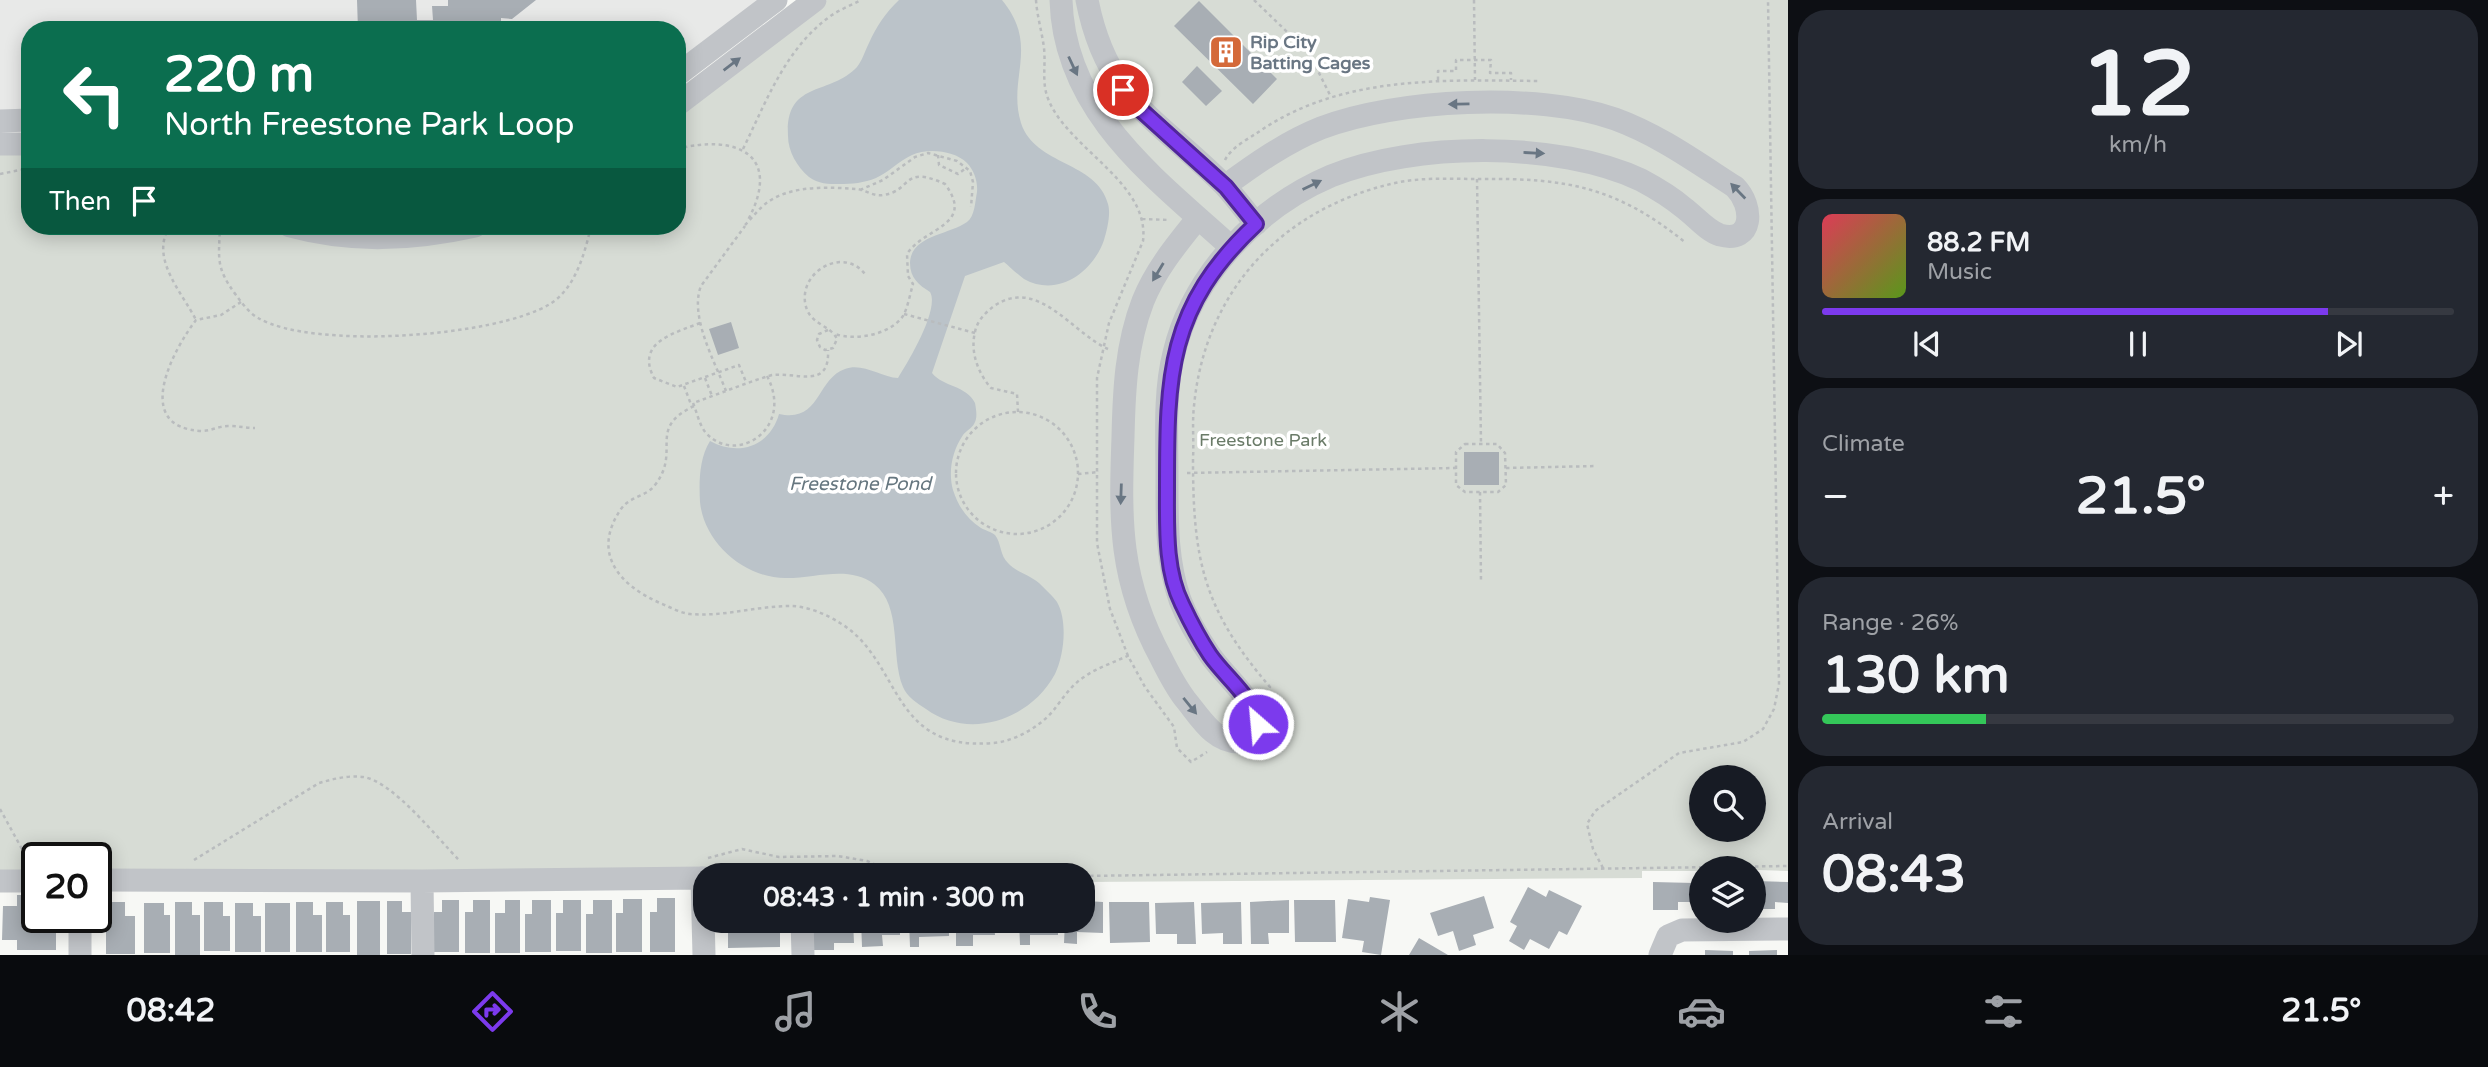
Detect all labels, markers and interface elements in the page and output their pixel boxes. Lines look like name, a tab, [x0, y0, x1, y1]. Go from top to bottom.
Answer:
text: 12	[2081, 30, 2195, 140]
place label: Rip City Batting Cages	[1250, 31, 1371, 74]
building icon: Rip City Batting Cages	[1207, 33, 1245, 71]
text: 220 m	[164, 46, 314, 105]
icon: left	[49, 49, 140, 140]
one-way arrow	[722, 56, 740, 71]
one-way arrow	[1068, 56, 1079, 76]
pin	[1093, 60, 1153, 120]
icon: arrive	[1104, 71, 1142, 109]
one-way arrow	[1448, 99, 1470, 110]
text: North Freestone Park Loop	[164, 106, 574, 144]
text: km/h	[2109, 131, 2167, 159]
one-way arrow	[1523, 147, 1545, 158]
one-way arrow	[1302, 180, 1322, 191]
icon: arrive	[125, 182, 163, 220]
one-way arrow	[1729, 183, 1746, 200]
text: Then	[49, 186, 111, 217]
text: 88.2 FM	[1927, 227, 2030, 258]
text: Music	[1927, 258, 1992, 286]
one-way arrow	[1151, 263, 1164, 282]
icon: previous	[1908, 325, 1946, 363]
icon: pause	[2119, 325, 2157, 363]
icon: next	[2330, 325, 2368, 363]
park label: Freestone Park	[1199, 429, 1327, 451]
text: Climate	[1822, 430, 1905, 458]
text: 21.5°	[2076, 465, 2206, 528]
water label: Freestone Pond	[789, 473, 933, 495]
text: −	[1822, 474, 1849, 520]
text: +	[2433, 474, 2454, 520]
one-way arrow	[1116, 483, 1127, 505]
text: Range · 26%	[1822, 609, 1958, 637]
text: 130 km	[1822, 644, 2010, 707]
position arrow	[1221, 687, 1295, 761]
one-way arrow	[1183, 696, 1198, 714]
map controls	[1689, 765, 1766, 933]
button: search	[1689, 765, 1766, 842]
text: Arrival	[1822, 808, 1893, 836]
speed limit sign: 20	[21, 842, 112, 933]
text: 08:43	[1822, 843, 1966, 906]
button: layers	[1689, 856, 1766, 933]
text: 08:43 · 1 min · 300 m	[763, 882, 1025, 913]
icon: directions	[468, 987, 517, 1036]
icon: music	[771, 987, 820, 1036]
icon: phone	[1073, 987, 1122, 1036]
icon: climate	[1375, 987, 1424, 1036]
icon: car	[1677, 987, 1726, 1036]
icon: filters	[1979, 987, 2028, 1036]
text: 08:42	[127, 992, 215, 1030]
text: 21.5°	[2281, 992, 2361, 1030]

